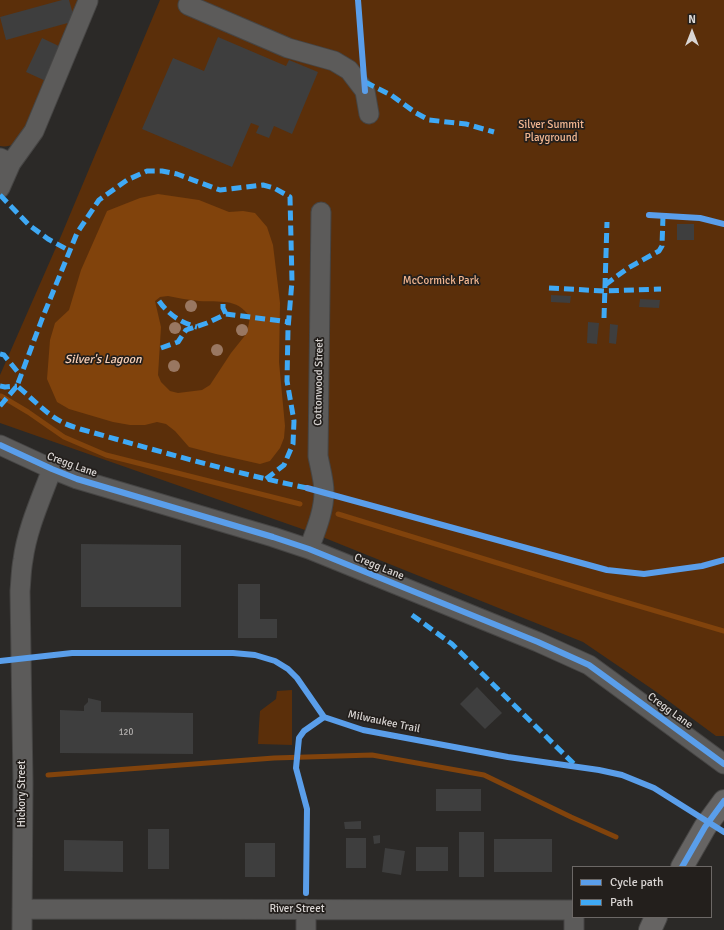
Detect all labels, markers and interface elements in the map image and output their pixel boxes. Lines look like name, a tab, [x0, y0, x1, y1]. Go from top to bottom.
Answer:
north arrow	[672, 12, 712, 52]
text: N	[688, 13, 696, 26]
park label: Silver Summit Playground	[518, 118, 584, 144]
park label: McCormick Park	[403, 274, 479, 288]
street label: Cottonwood Street	[312, 338, 326, 426]
water label: Silver's Lagoon	[65, 353, 141, 367]
street label: Cregg Lane	[45, 450, 99, 480]
street label: Cregg Lane	[352, 551, 406, 583]
street label: Cregg Lane	[645, 690, 695, 732]
street label: Milwaukee Trail	[347, 708, 421, 736]
house number: 120	[119, 728, 133, 738]
street label: Hickory Street	[15, 760, 29, 828]
legend	[572, 866, 712, 918]
text: Cycle path	[610, 875, 663, 890]
text: Path	[610, 895, 633, 910]
street label: River Street	[270, 902, 324, 916]

